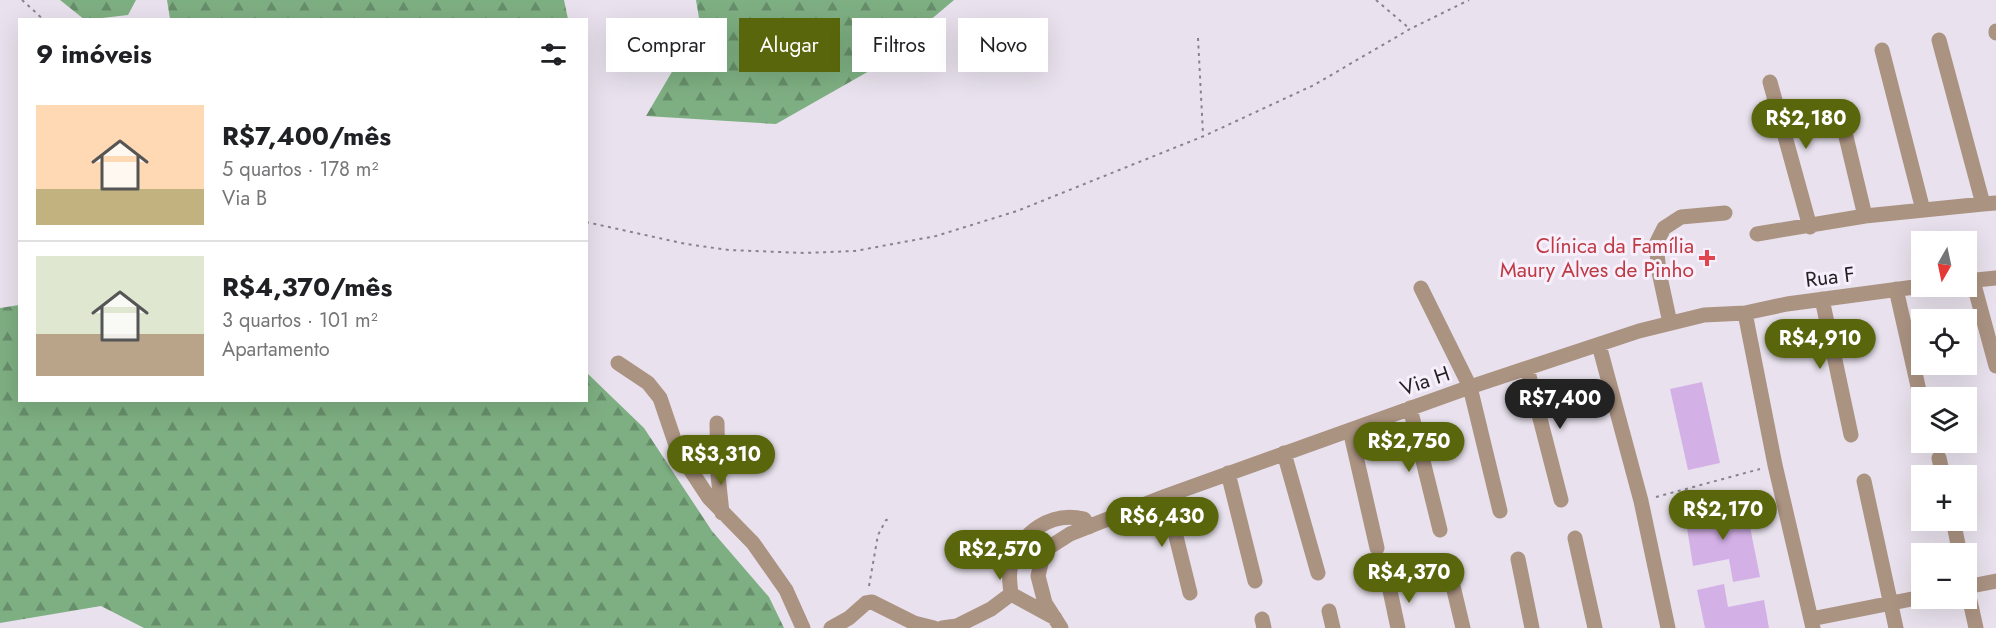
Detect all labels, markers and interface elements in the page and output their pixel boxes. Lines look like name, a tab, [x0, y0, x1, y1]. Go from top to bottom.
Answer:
chip: Comprar	[606, 18, 727, 72]
chip: Alugar	[739, 18, 840, 72]
chip: Filtros	[852, 18, 946, 72]
chip: Novo	[958, 18, 1048, 72]
text: 9 imóveis	[36, 35, 152, 73]
icon: filters	[537, 38, 570, 71]
pin: R$2,180	[1751, 99, 1861, 150]
text: R$2,180	[1766, 104, 1846, 133]
text: R$7,400/mês	[222, 117, 391, 155]
icon: home	[84, 129, 156, 201]
text: 5 quartos · 178 m²	[222, 155, 378, 184]
text: Via B	[222, 184, 267, 213]
place label: Clínica da Família Maury Alves de Pinho	[1500, 231, 1694, 285]
north arrow	[1911, 231, 1977, 297]
map controls	[1911, 231, 1977, 609]
marker: Clínica da Família Maury Alves de Pinho	[1698, 249, 1716, 267]
street label: Rua F	[1804, 259, 1856, 295]
text: R$4,370/mês	[222, 268, 392, 306]
icon: home	[84, 280, 156, 352]
text: 3 quartos · 101 m²	[222, 306, 378, 335]
button: locate	[1911, 309, 1977, 375]
pin: R$4,910	[1765, 319, 1875, 370]
text: R$4,910	[1779, 324, 1861, 353]
text: Apartamento	[222, 335, 330, 364]
street label: Via H	[1396, 359, 1454, 403]
pin: R$7,400	[1505, 379, 1615, 430]
text: R$7,400	[1519, 384, 1601, 413]
button: layers	[1911, 387, 1977, 453]
pin: R$2,750	[1354, 422, 1464, 473]
text: R$2,750	[1367, 427, 1451, 456]
pin: R$3,310	[666, 435, 776, 486]
text: R$3,310	[681, 440, 761, 469]
button: +	[1911, 465, 1977, 531]
pin: R$2,170	[1668, 490, 1778, 541]
text: R$2,170	[1683, 495, 1763, 524]
pin: R$6,430	[1107, 497, 1217, 548]
text: R$6,430	[1120, 502, 1204, 531]
pin: R$2,570	[945, 530, 1055, 581]
text: R$2,570	[958, 535, 1042, 564]
button: −	[1911, 543, 1977, 609]
pin: R$4,370	[1354, 553, 1464, 604]
text: R$4,370	[1367, 558, 1451, 587]

